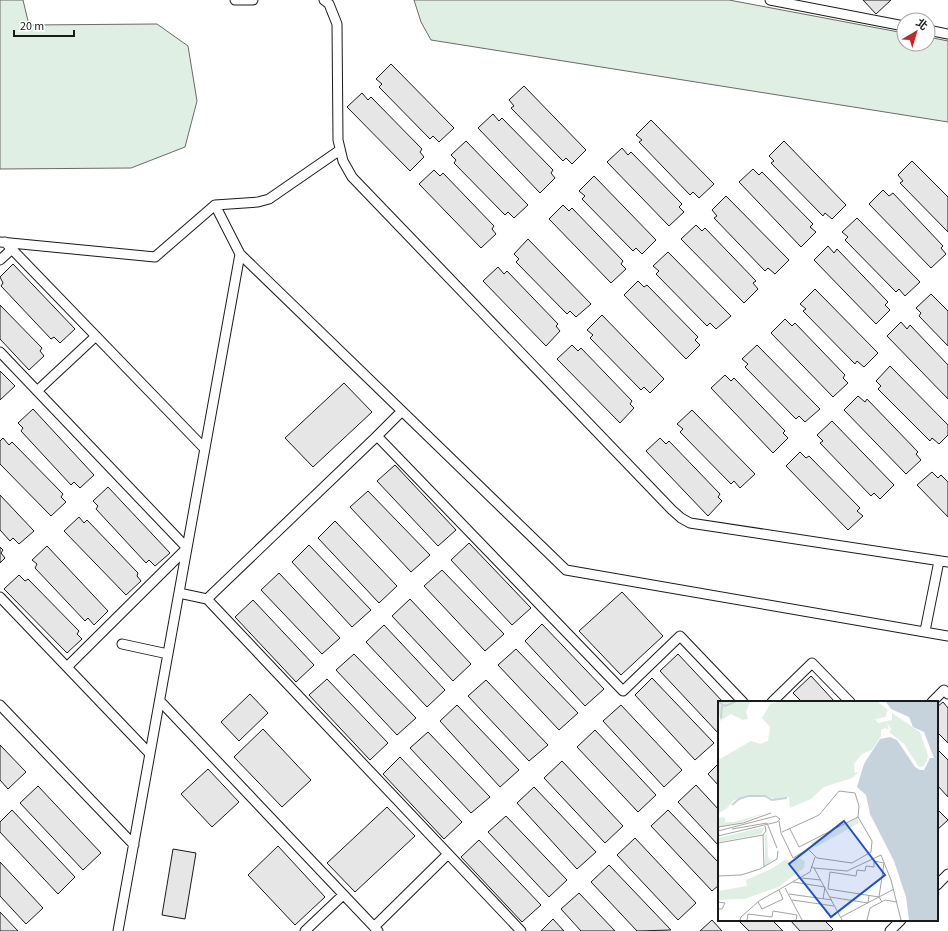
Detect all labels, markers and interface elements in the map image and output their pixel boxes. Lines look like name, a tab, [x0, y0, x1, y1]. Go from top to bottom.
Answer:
scale bar	[14, 12, 74, 38]
north arrow	[896, 12, 936, 52]
text: 北	[913, 15, 931, 34]
text: 20 m	[20, 18, 44, 35]
inset map	[718, 701, 938, 921]

